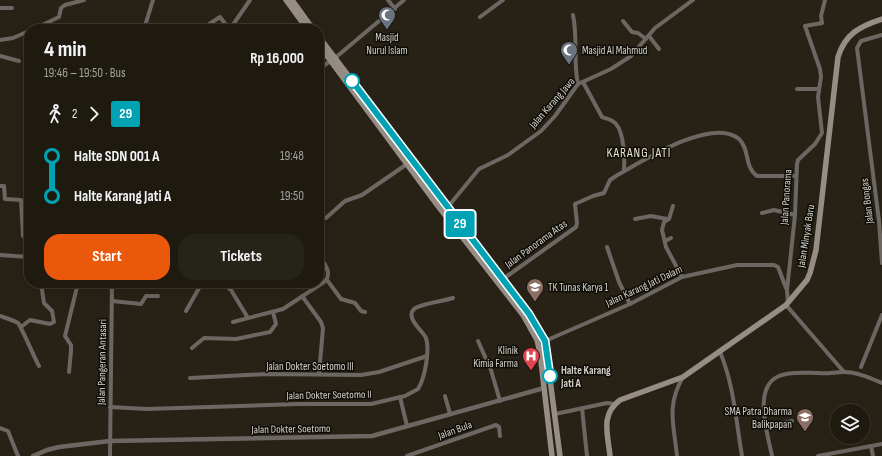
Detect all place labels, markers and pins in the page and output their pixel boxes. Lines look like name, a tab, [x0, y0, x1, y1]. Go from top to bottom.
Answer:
mosque icon: Masjid Nurul Islam	[377, 5, 397, 30]
place label: Masjid Nurul Islam	[366, 31, 408, 57]
mosque icon: Masjid Al Mahmud	[559, 40, 579, 65]
place label: Masjid Al Mahmud	[582, 44, 648, 57]
unlabelled marker	[344, 73, 360, 89]
school or university icon: TK Tunas Karya 1	[525, 277, 545, 302]
place label: TK Tunas Karya 1	[548, 281, 609, 294]
place label: Klinik Kimia Farma	[473, 344, 519, 370]
hospital icon: Klinik Kimia Farma	[521, 346, 541, 371]
place label: Halte Karang Jati A	[560, 364, 611, 390]
marker: Halte Karang Jati A	[542, 368, 558, 384]
place label: SMA Patra Dharma Balikpapan	[724, 405, 792, 431]
school or university icon: SMA Patra Dharma Balikpapan	[795, 407, 815, 432]

